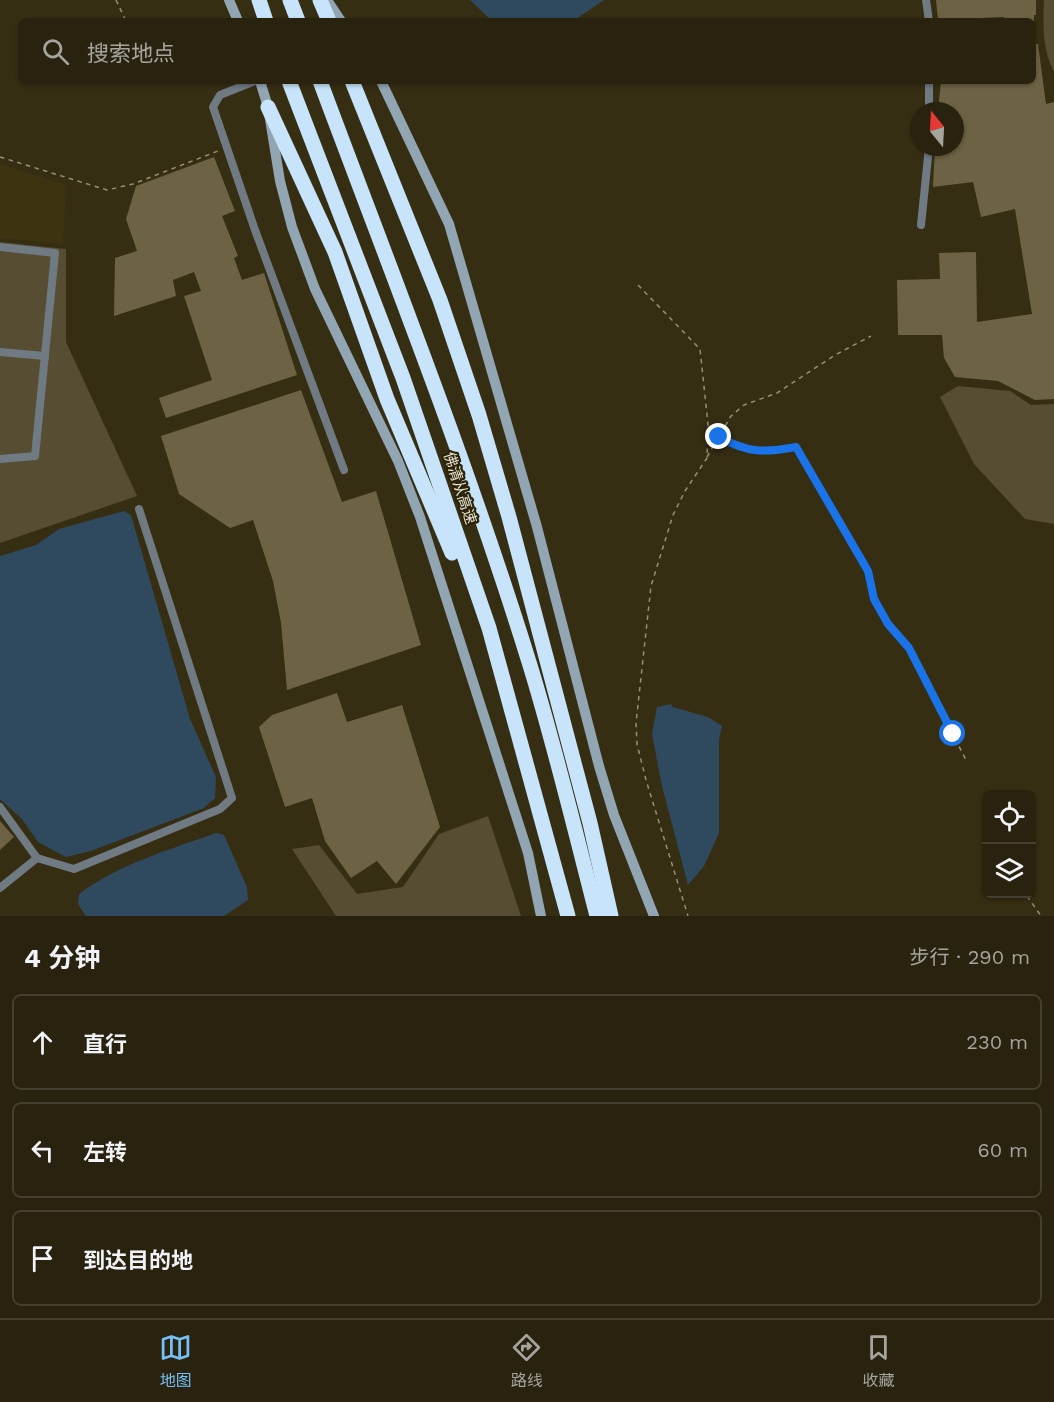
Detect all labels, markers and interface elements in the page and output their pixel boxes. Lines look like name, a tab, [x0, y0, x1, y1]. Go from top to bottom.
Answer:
search box	[18, 18, 1036, 84]
icon: search	[39, 35, 72, 68]
text: 搜索地点	[87, 41, 175, 66]
north arrow	[910, 102, 964, 156]
route end	[705, 423, 731, 449]
street label: 佛清从高速	[440, 450, 480, 526]
route start	[939, 720, 965, 746]
map controls	[982, 790, 1036, 898]
button: locate	[982, 790, 1036, 844]
button: layers	[982, 844, 1036, 898]
text: 4 分钟	[24, 943, 100, 973]
text: 步行 · 290 m	[910, 945, 1030, 969]
icon: ahead	[26, 1026, 59, 1059]
text: 230 m	[966, 1030, 1028, 1054]
text: 直行	[83, 1032, 127, 1057]
icon: left	[26, 1134, 59, 1167]
text: 60 m	[978, 1138, 1028, 1162]
text: 左转	[83, 1140, 127, 1165]
icon: arrive	[26, 1242, 59, 1275]
text: 到达目的地	[83, 1248, 193, 1273]
tab: 地图	[159, 1331, 192, 1391]
tab: 路线	[510, 1331, 543, 1391]
tab: 收藏	[862, 1331, 895, 1391]

